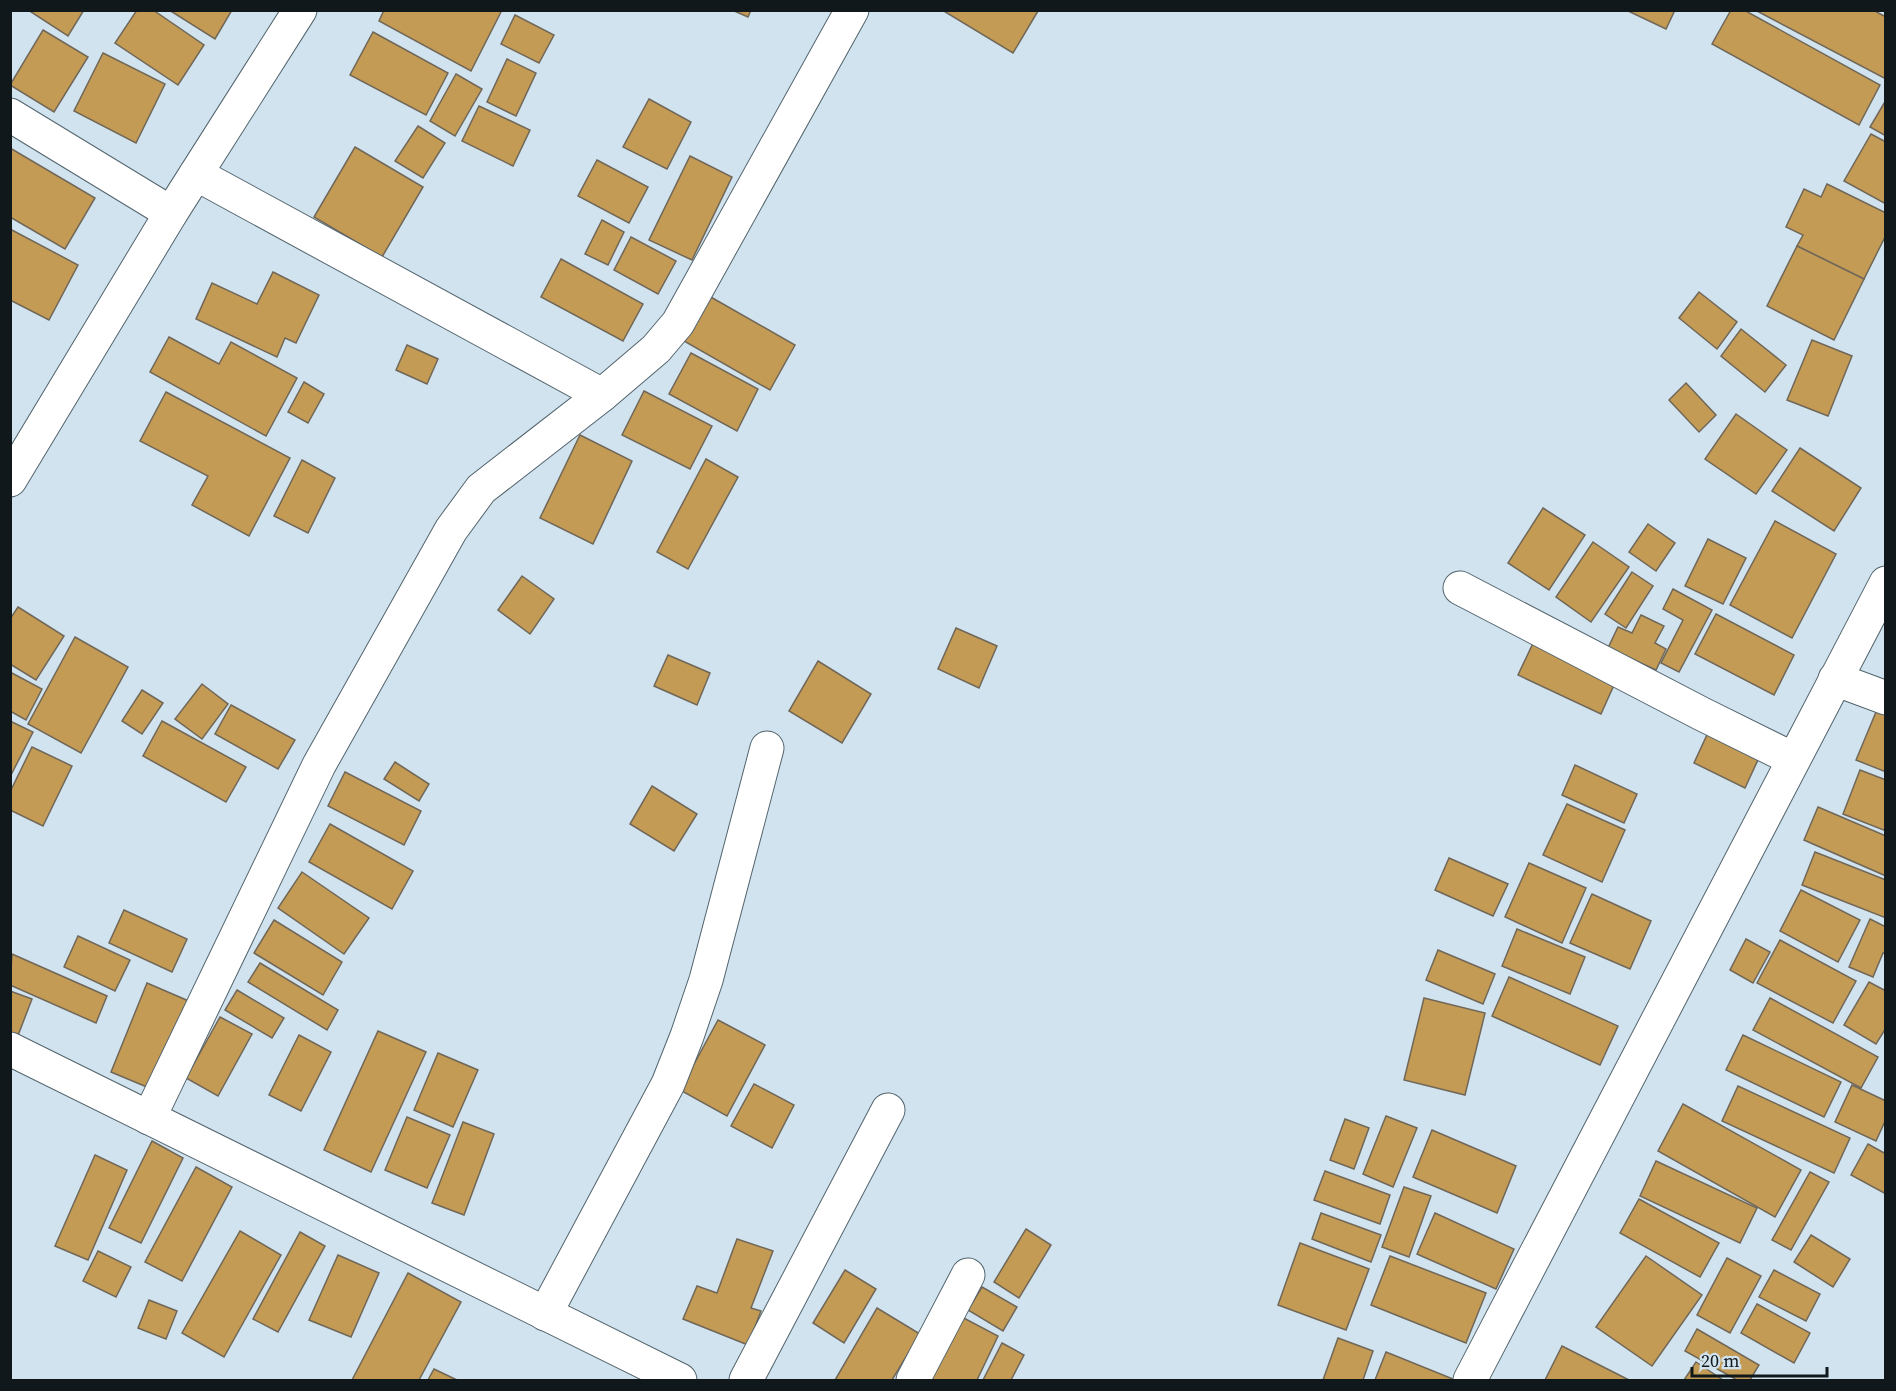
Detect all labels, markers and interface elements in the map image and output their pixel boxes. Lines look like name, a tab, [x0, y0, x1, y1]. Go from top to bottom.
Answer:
scale bar	[1692, 1340, 1827, 1378]
text: 20 m	[1701, 1348, 1739, 1373]

